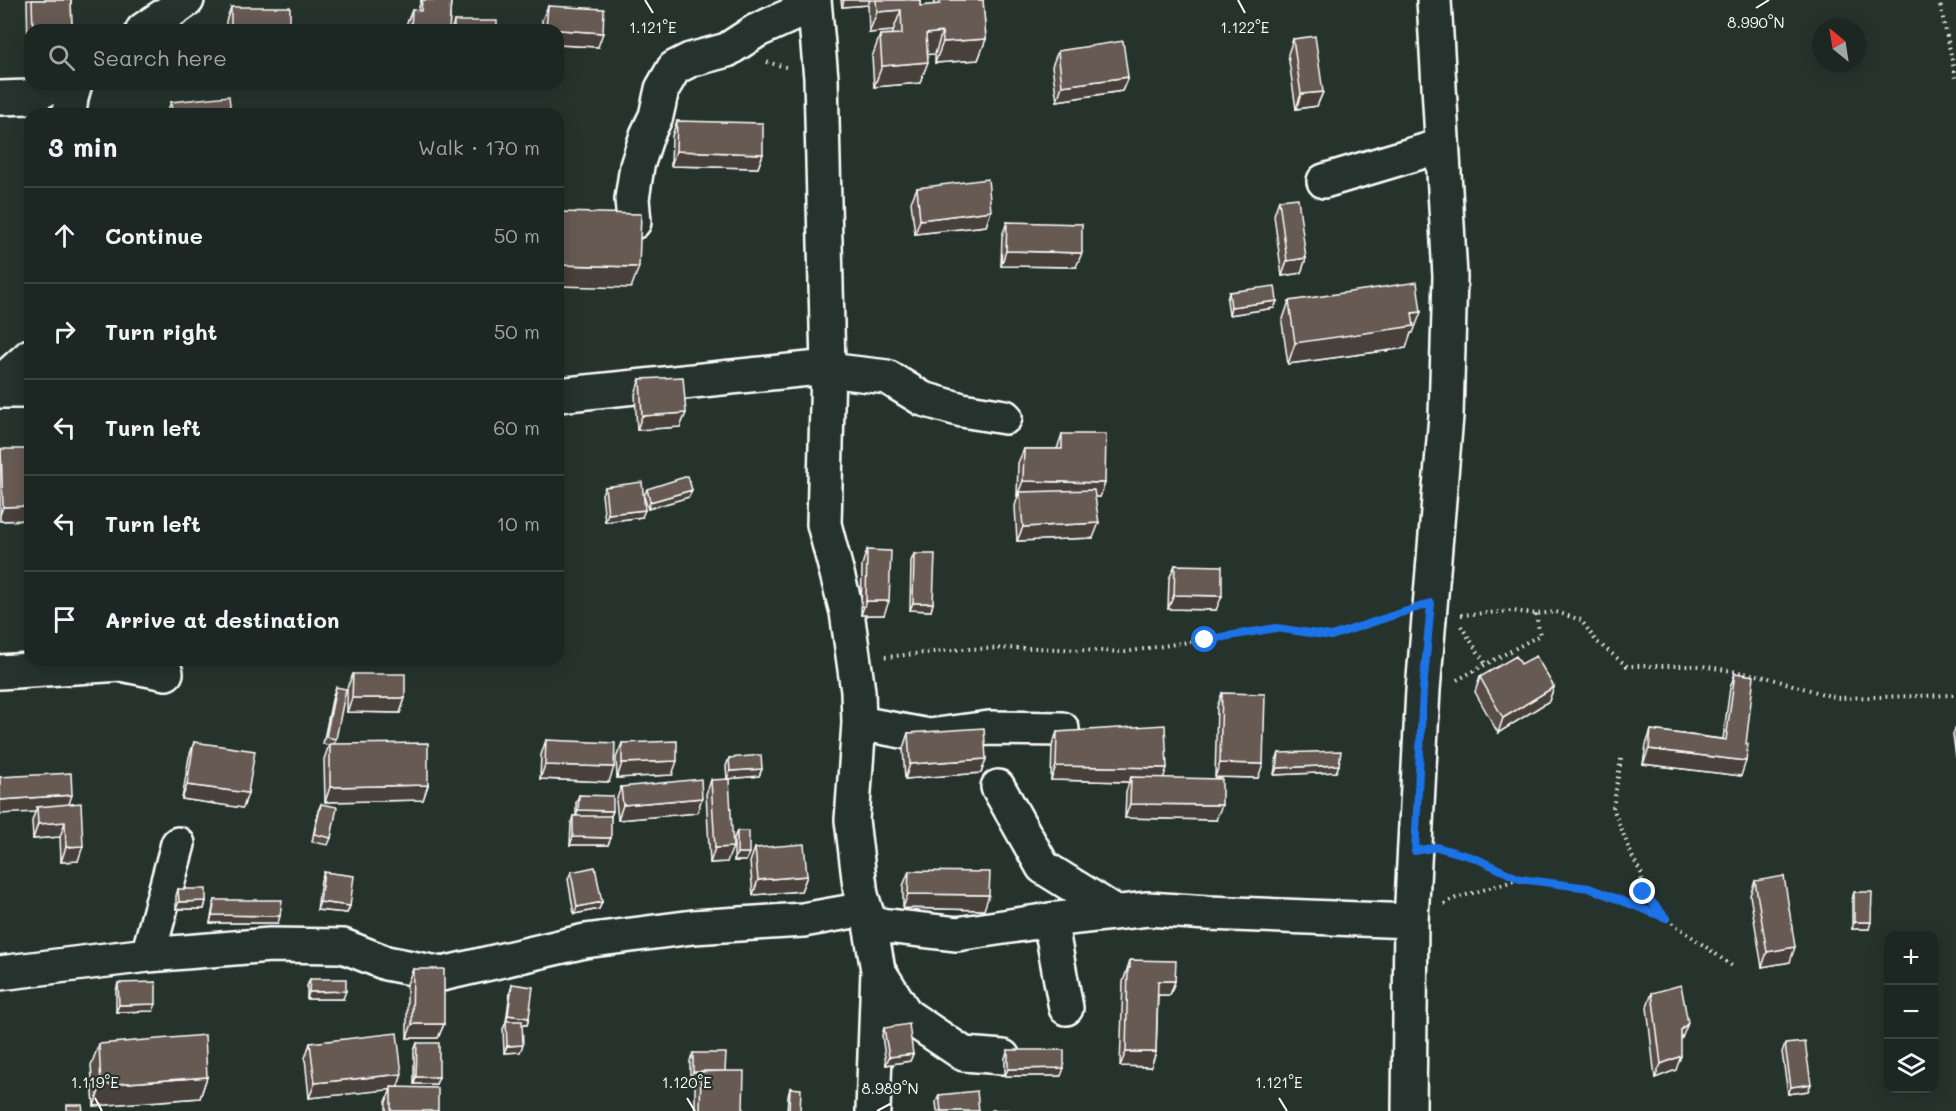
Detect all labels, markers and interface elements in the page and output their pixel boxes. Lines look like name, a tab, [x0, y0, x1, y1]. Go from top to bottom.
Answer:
text: 8.990°N	[1727, 12, 1785, 32]
text: 1.121°E	[629, 17, 677, 37]
text: 1.122°E	[1221, 17, 1270, 37]
north arrow	[1812, 18, 1866, 72]
search box	[24, 24, 564, 90]
icon: search	[45, 41, 78, 74]
text: Search here	[93, 43, 227, 72]
text: 3 min	[48, 130, 117, 164]
text: Walk · 170 m	[418, 134, 540, 160]
icon: ahead	[48, 219, 81, 252]
text: Continue	[105, 221, 203, 250]
text: 50 m	[494, 222, 540, 248]
icon: right	[48, 315, 81, 348]
text: Turn right	[105, 317, 217, 346]
text: 50 m	[494, 318, 540, 344]
icon: left	[48, 411, 81, 444]
text: Turn left	[105, 413, 201, 442]
text: 60 m	[493, 414, 540, 440]
icon: left	[48, 507, 81, 540]
text: Turn left	[105, 509, 201, 538]
text: 10 m	[496, 510, 540, 536]
icon: arrive	[48, 603, 81, 636]
text: Arrive at destination	[105, 605, 340, 634]
route start	[1191, 626, 1217, 652]
route end	[1629, 878, 1655, 904]
map controls	[1884, 931, 1938, 1093]
button: +	[1884, 931, 1938, 985]
button: −	[1884, 985, 1938, 1039]
button: layers	[1884, 1039, 1938, 1093]
text: 1.119°E	[71, 1072, 119, 1092]
text: 1.120°E	[662, 1072, 712, 1092]
text: 1.121°E	[1255, 1072, 1303, 1092]
text: 8.989°N	[861, 1078, 919, 1098]

